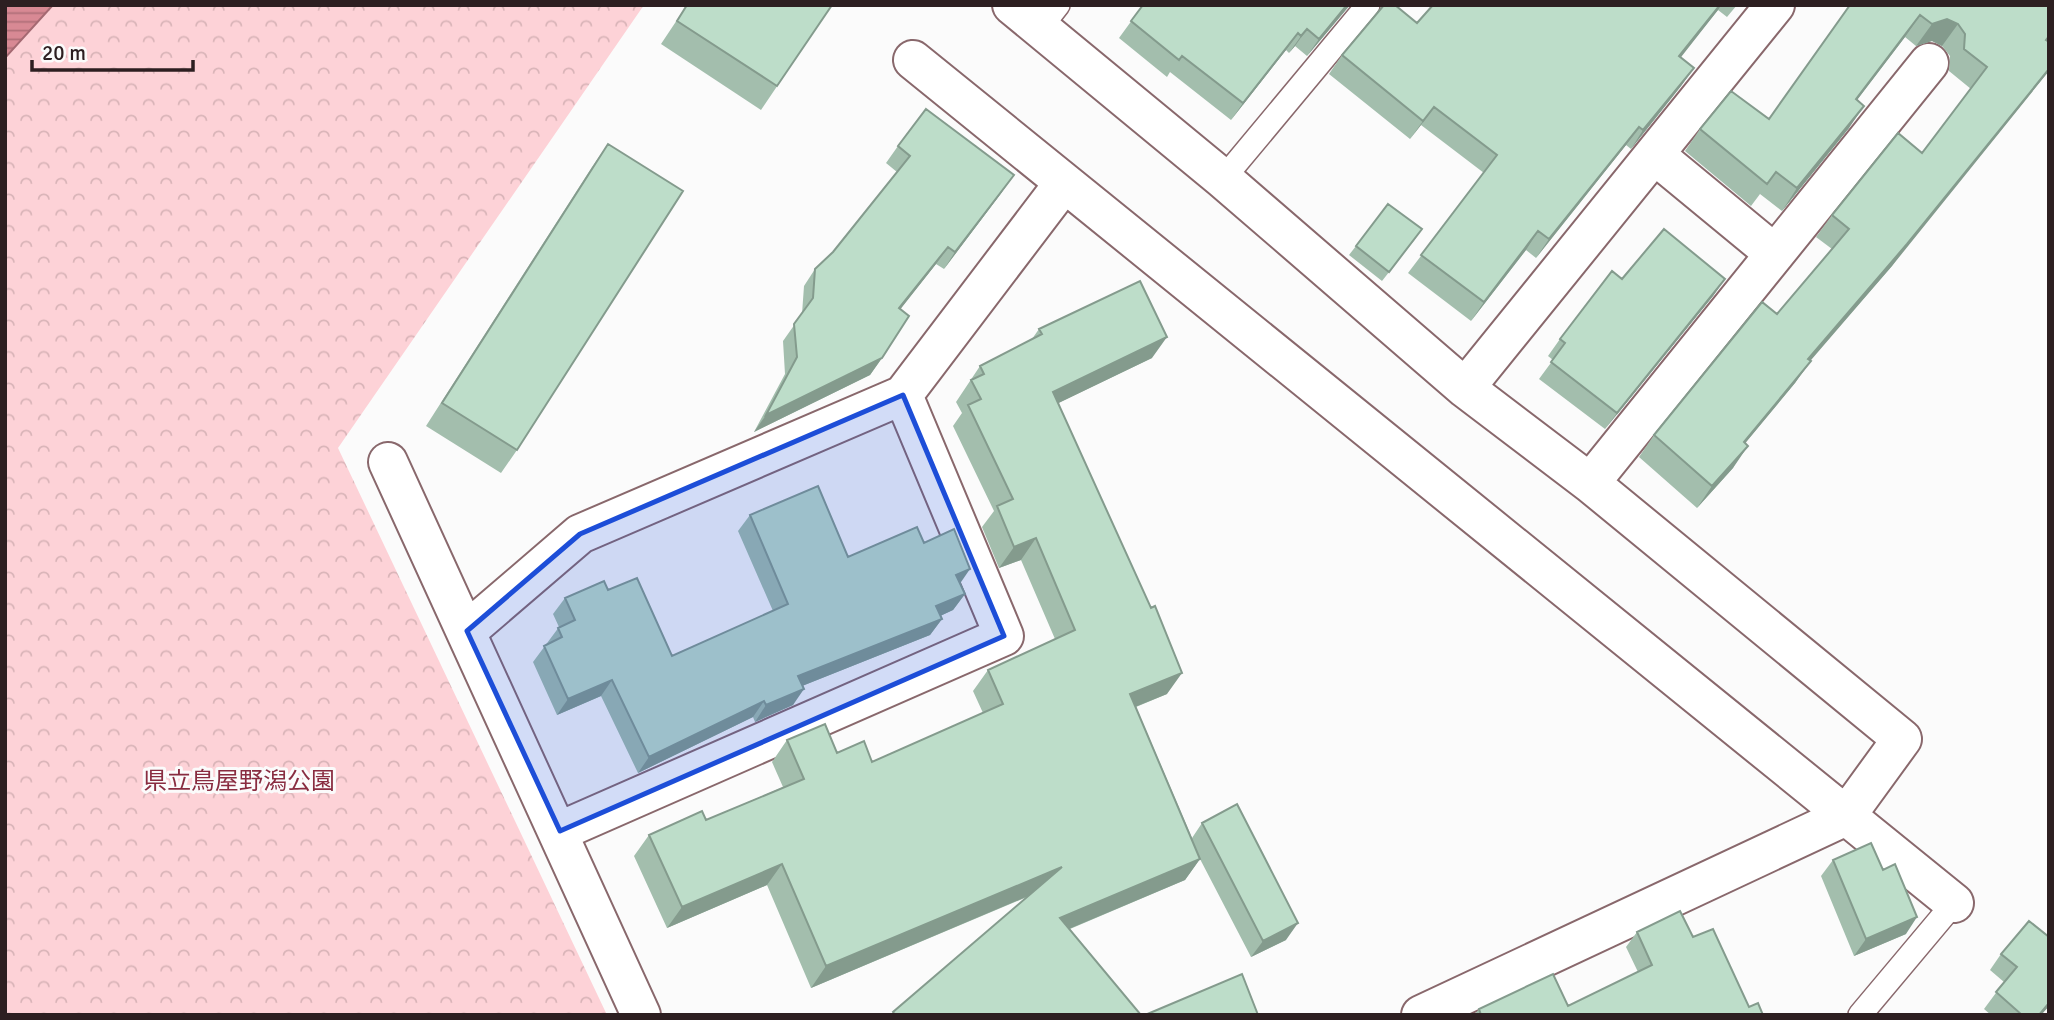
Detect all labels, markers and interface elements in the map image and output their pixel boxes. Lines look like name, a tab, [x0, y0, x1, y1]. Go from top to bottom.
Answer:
scale bar	[32, 28, 192, 72]
text: 20 m	[42, 40, 86, 66]
park label: 県立鳥屋野潟公園	[143, 766, 335, 796]

